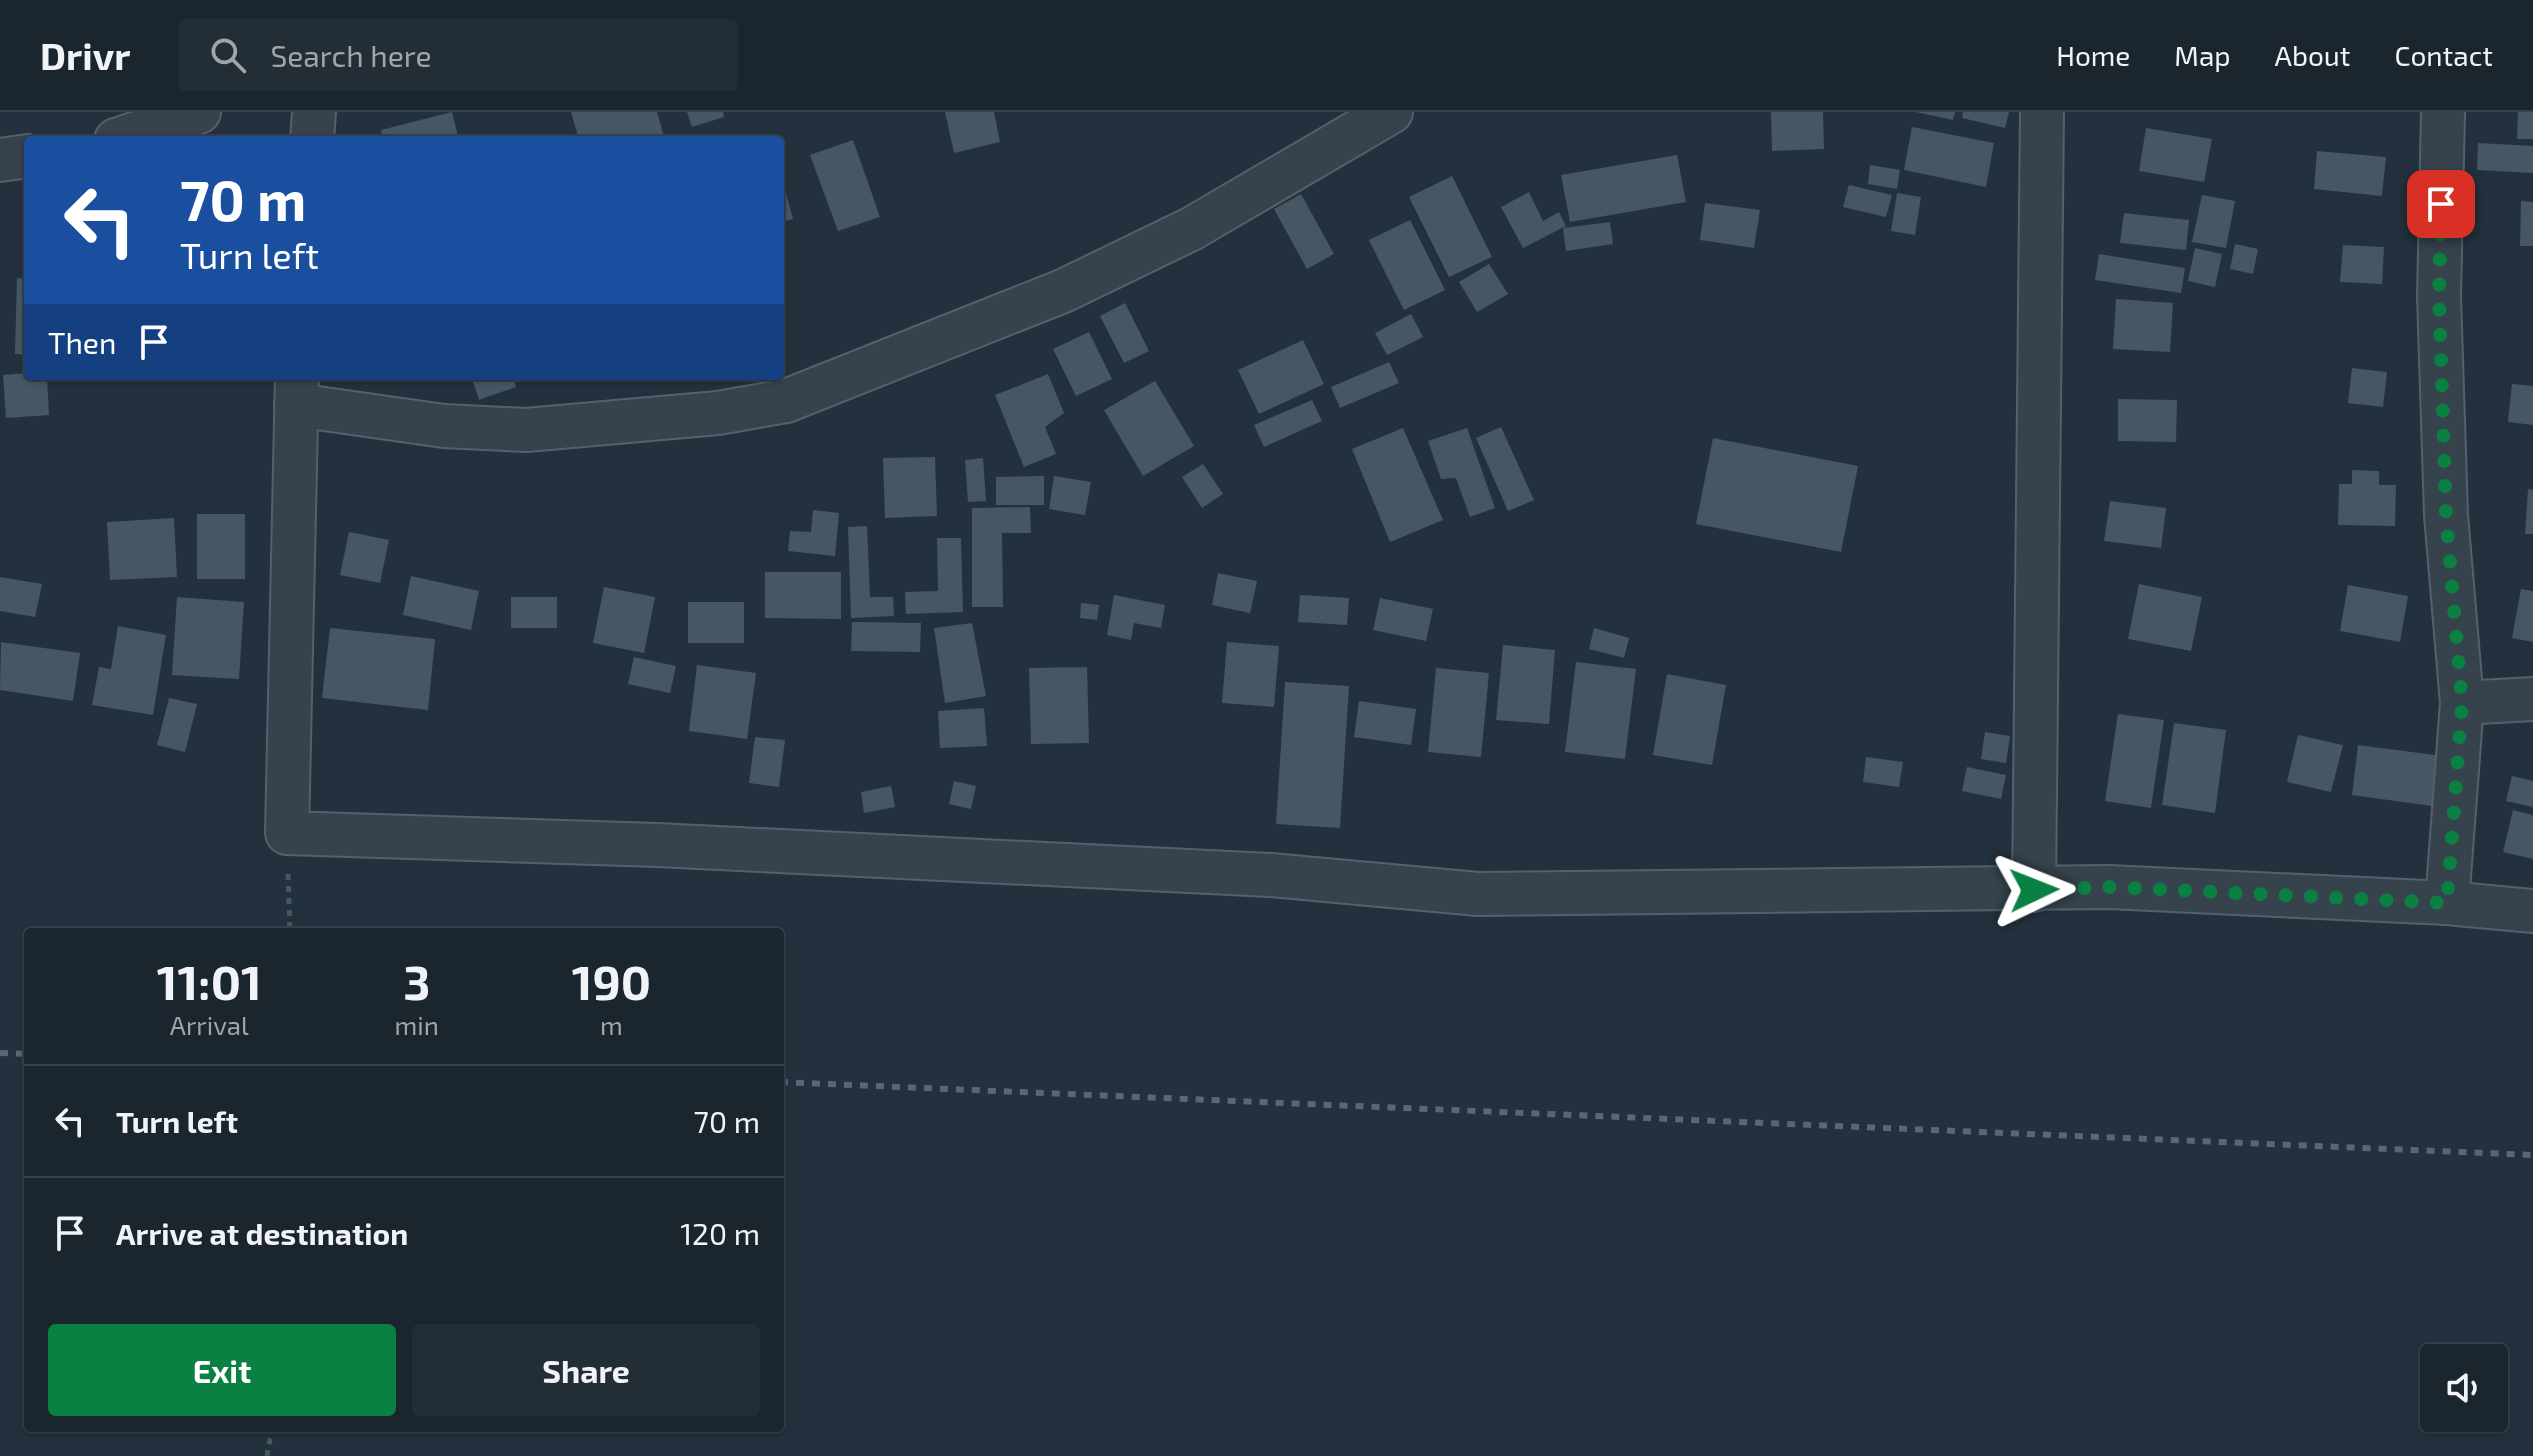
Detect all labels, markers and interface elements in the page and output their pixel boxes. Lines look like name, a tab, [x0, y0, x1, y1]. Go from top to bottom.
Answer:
search box	[178, 19, 738, 91]
text: Drivr	[40, 32, 130, 78]
icon: search	[206, 33, 250, 77]
text: Search here	[270, 37, 432, 73]
text: Home	[2056, 38, 2130, 72]
text: Map	[2174, 38, 2231, 72]
text: About	[2275, 38, 2350, 72]
text: Contact	[2394, 38, 2493, 72]
text: 70 m	[180, 165, 306, 232]
icon: left	[48, 168, 152, 272]
pin	[2407, 170, 2475, 238]
icon: arrive	[2419, 182, 2463, 226]
text: Turn left	[180, 233, 319, 276]
icon: arrive	[132, 320, 176, 364]
text: Then	[48, 324, 116, 360]
position arrow	[1992, 848, 2076, 932]
text: 11:01	[157, 952, 262, 1010]
text: 3	[403, 952, 430, 1010]
text: 190	[572, 952, 651, 1010]
text: Arrival	[170, 1009, 249, 1040]
text: min	[395, 1009, 439, 1040]
text: m	[600, 1009, 623, 1040]
icon: left	[48, 1099, 92, 1143]
text: Turn left	[116, 1103, 238, 1139]
text: 70 m	[694, 1103, 760, 1139]
icon: arrive	[48, 1211, 92, 1255]
text: Arrive at destination	[116, 1215, 408, 1251]
text: 120 m	[680, 1215, 760, 1251]
button: Exit	[48, 1324, 396, 1416]
button: Share	[412, 1324, 760, 1416]
map controls	[2420, 1344, 2508, 1432]
button: sound	[2420, 1344, 2508, 1432]

